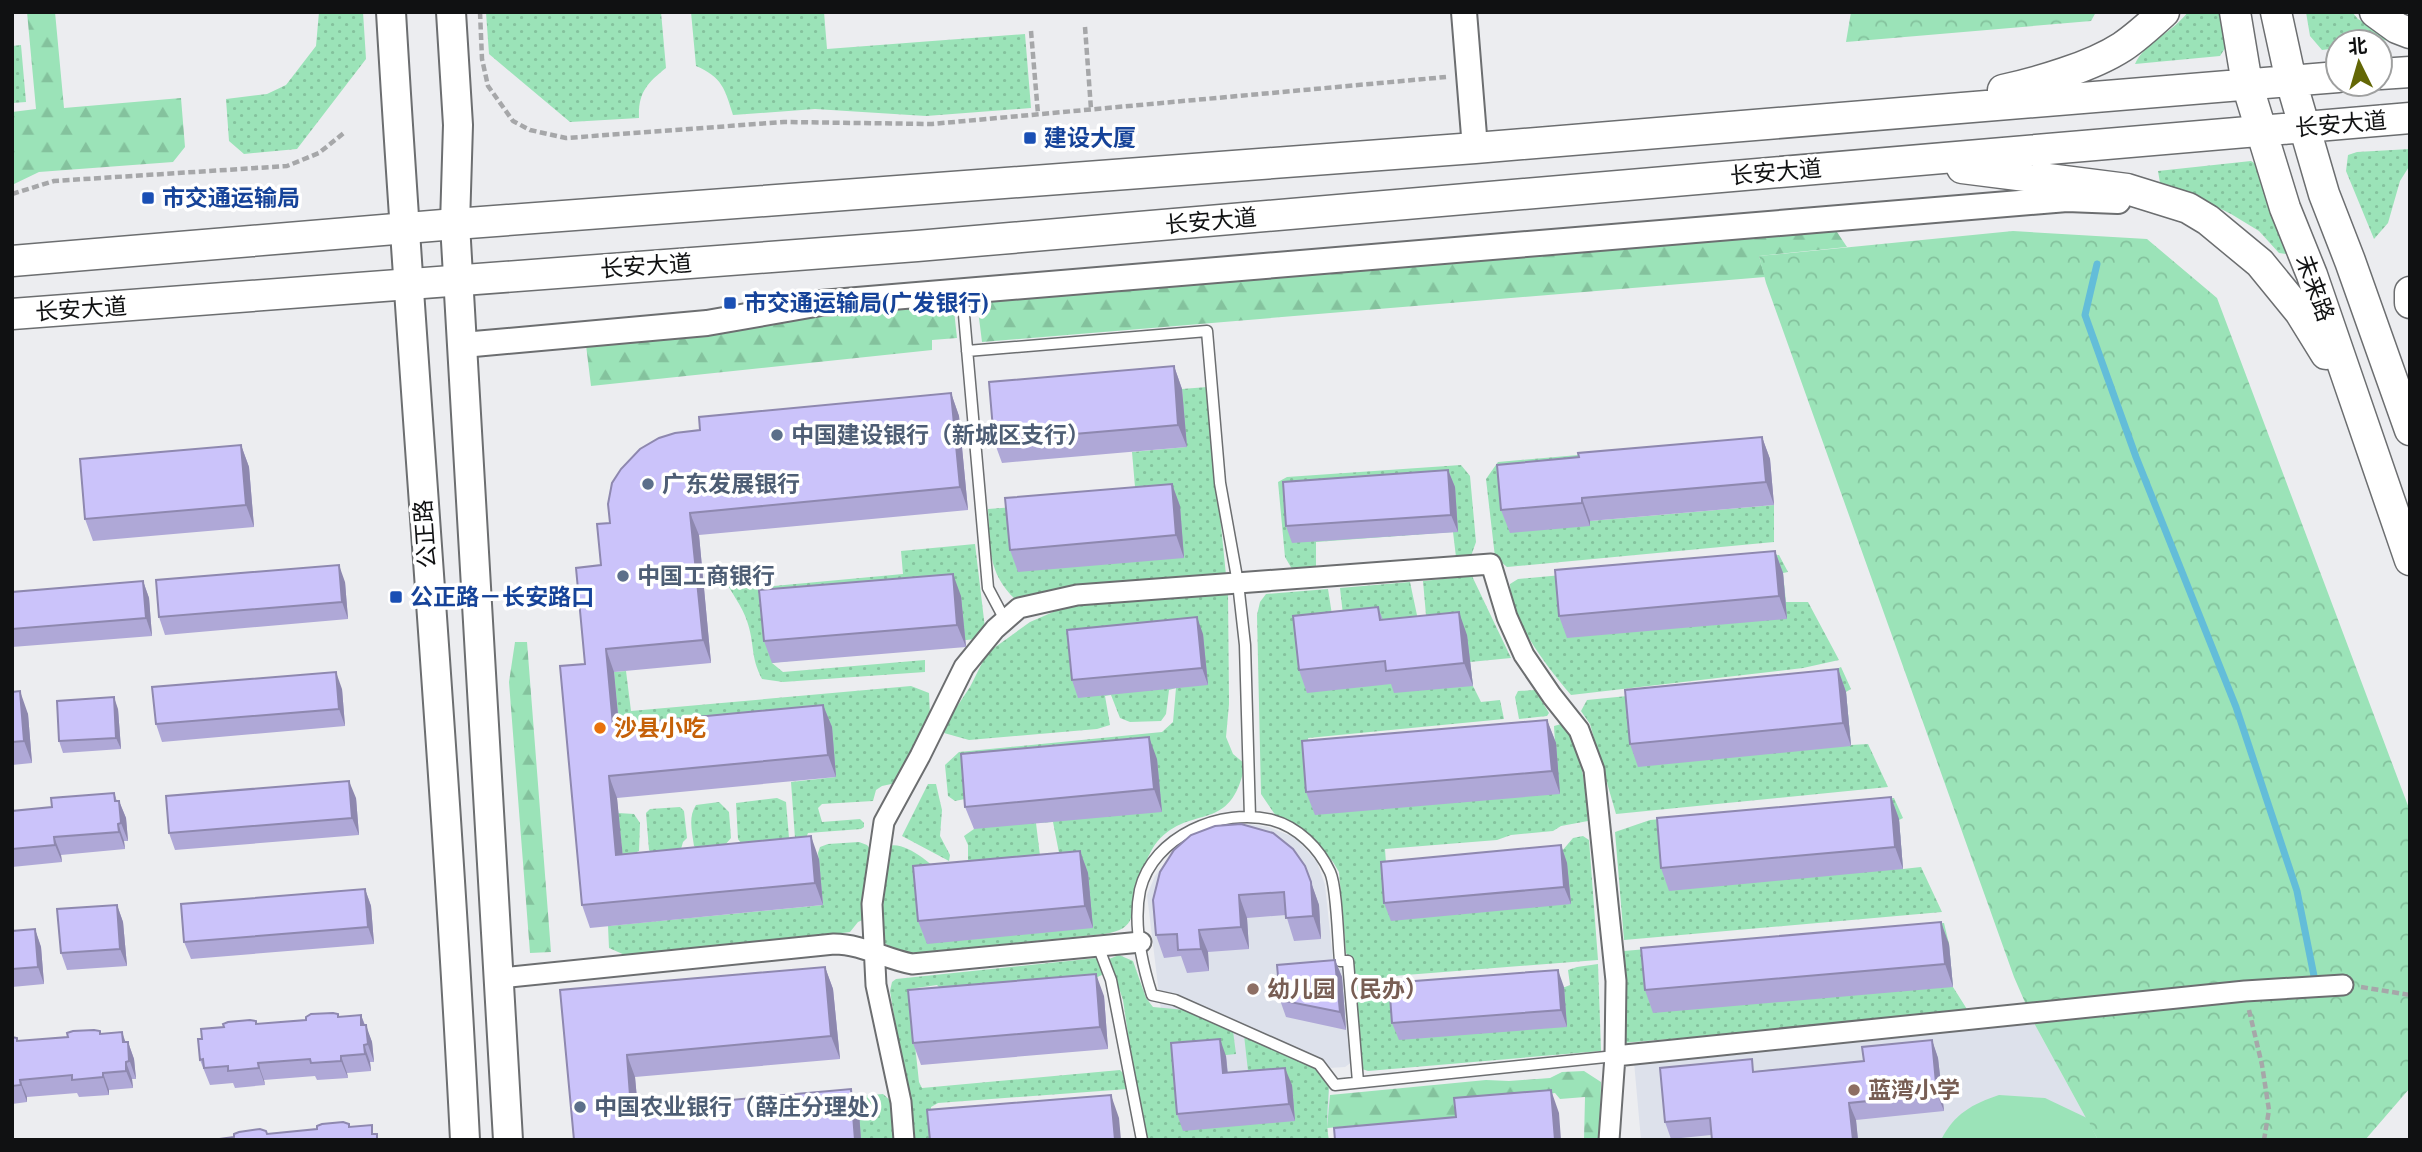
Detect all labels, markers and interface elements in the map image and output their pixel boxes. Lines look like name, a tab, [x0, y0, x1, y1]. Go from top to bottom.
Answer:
north arrow	[2324, 28, 2394, 98]
text: 北	[2347, 31, 2368, 59]
street label: 长安大道	[2294, 103, 2388, 142]
place label: 建设大厦	[1044, 121, 1136, 152]
marker: 建设大厦	[1022, 130, 1038, 146]
street label: 长安大道	[1729, 151, 1823, 190]
place label: 市交通运输局	[162, 181, 300, 212]
marker: 市交通运输局	[140, 190, 156, 206]
street label: 长安大道	[1164, 200, 1258, 239]
street label: 长安大道	[599, 246, 693, 283]
street label: 未来路	[2290, 250, 2343, 325]
place label: 市交通运输局(广发银行)	[744, 286, 989, 317]
street label: 长安大道	[34, 289, 128, 326]
marker: 市交通运输局(广发银行)	[722, 295, 738, 311]
place label: 中国建设银行（新城区支行）	[791, 418, 1090, 449]
marker: 中国建设银行（新城区支行）	[769, 427, 785, 443]
place label: 广东发展银行	[662, 467, 800, 498]
marker: 广东发展银行	[640, 476, 656, 492]
street label: 公正路	[406, 499, 441, 570]
place label: 中国工商银行	[637, 559, 775, 590]
marker: 中国工商银行	[615, 568, 631, 584]
place label: 公正路－长安路口	[410, 580, 594, 611]
marker: 公正路－长安路口	[388, 589, 404, 605]
place label: 沙县小吃	[614, 711, 706, 742]
marker: 沙县小吃	[592, 720, 608, 736]
place label: 幼儿园（民办）	[1267, 972, 1428, 1003]
marker: 幼儿园（民办）	[1245, 981, 1261, 997]
place label: 蓝湾小学	[1868, 1073, 1960, 1104]
marker: 蓝湾小学	[1846, 1082, 1862, 1098]
place label: 中国农业银行（薛庄分理处）	[594, 1090, 893, 1121]
marker: 中国农业银行（薛庄分理处）	[572, 1099, 588, 1115]

